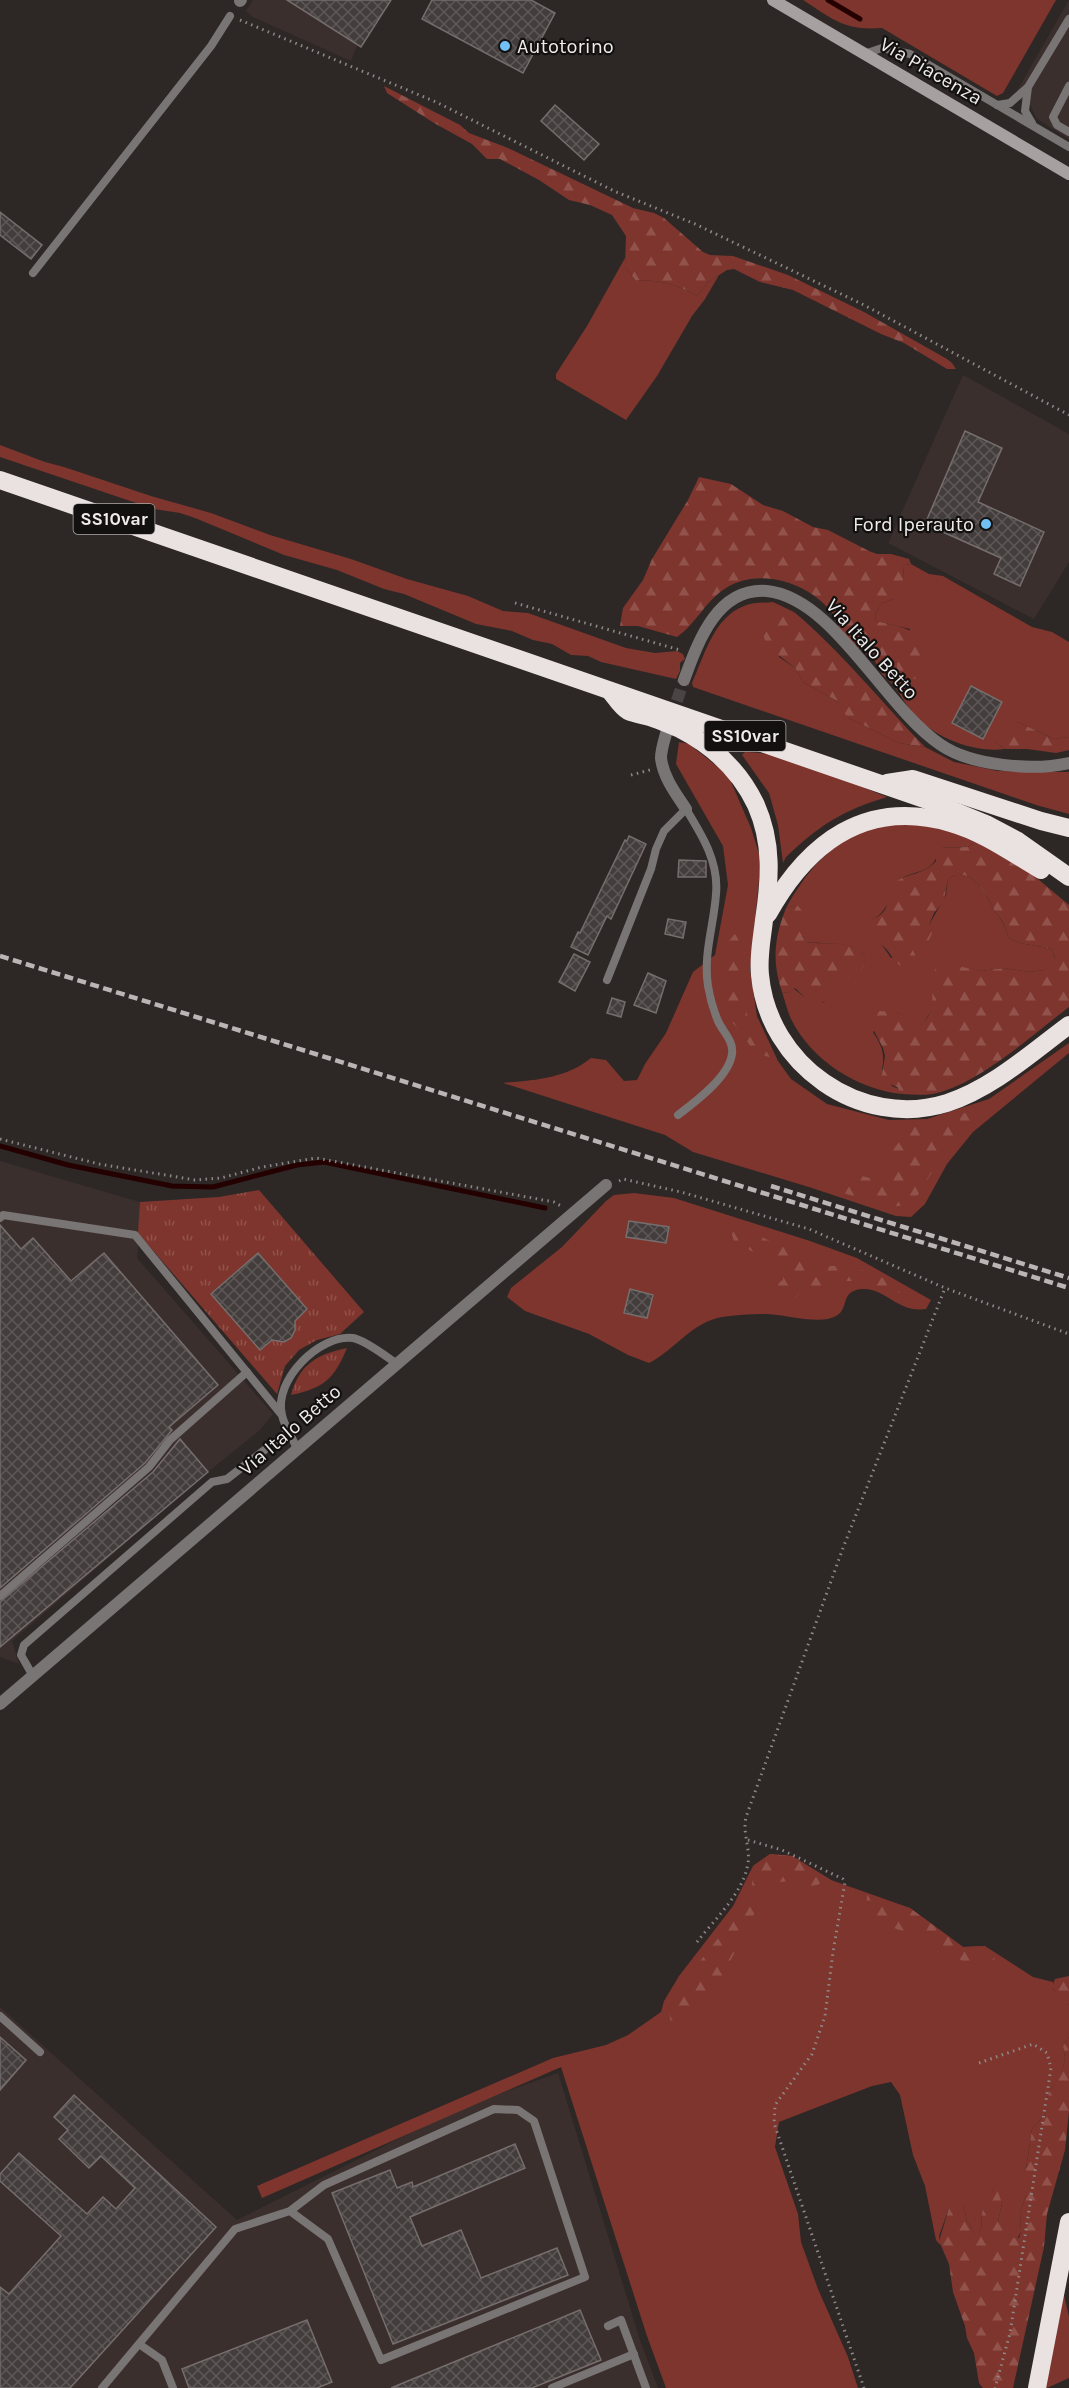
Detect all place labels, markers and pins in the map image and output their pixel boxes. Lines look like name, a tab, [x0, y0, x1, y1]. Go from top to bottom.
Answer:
place label: Autotorino	[517, 35, 614, 58]
marker: Autotorino	[498, 39, 512, 53]
place label: Ford Iperauto	[853, 513, 974, 536]
marker: Ford Iperauto	[979, 517, 993, 531]

